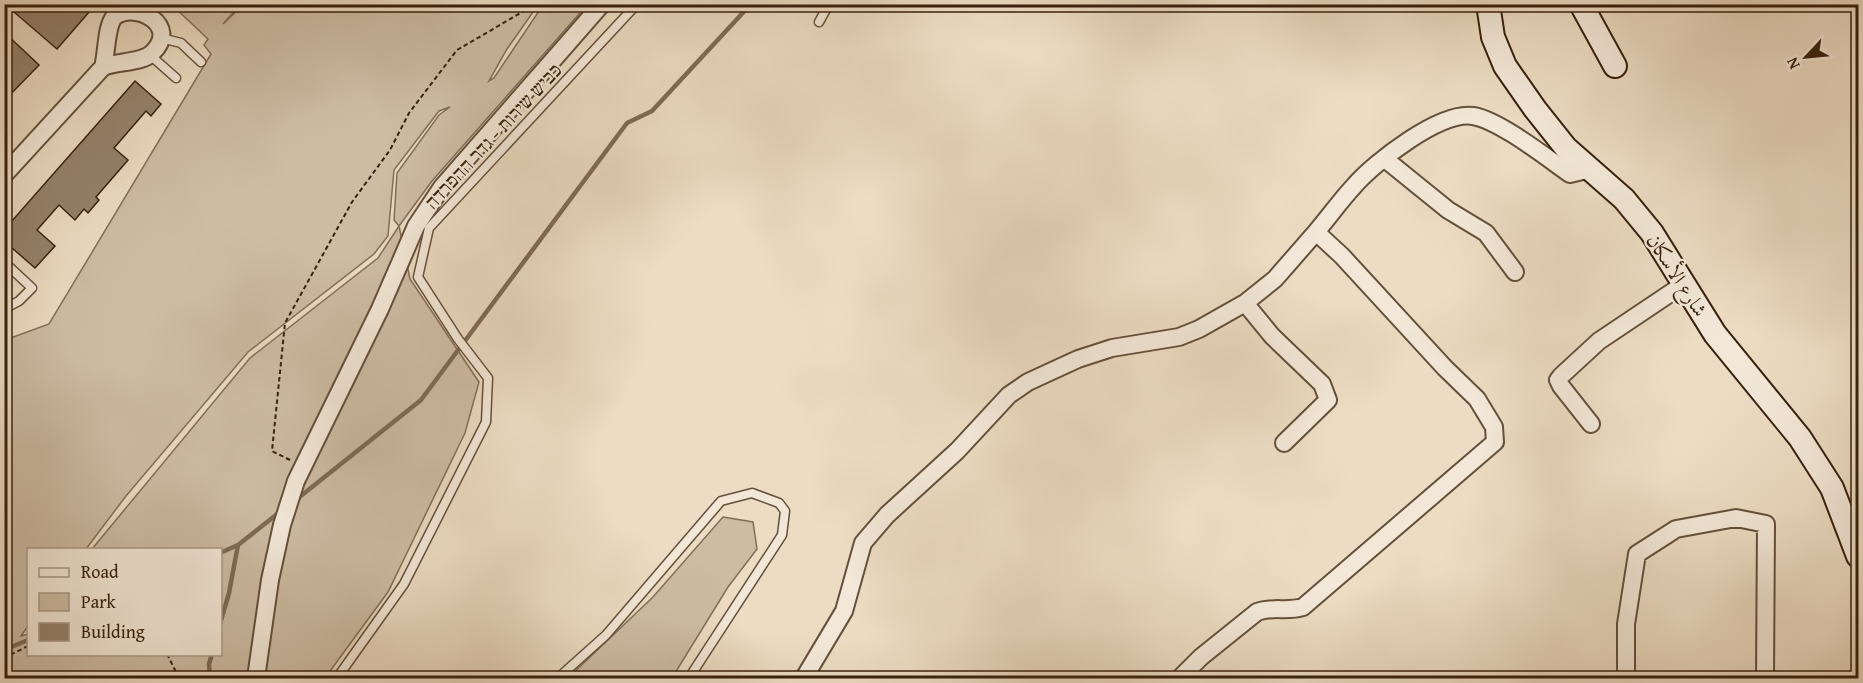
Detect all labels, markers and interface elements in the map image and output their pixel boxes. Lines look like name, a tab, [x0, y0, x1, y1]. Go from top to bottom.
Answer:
north arrow	[1776, 27, 1836, 87]
text: N	[1779, 53, 1806, 74]
street label: כביש שירות - גדר ההפרדה	[417, 56, 568, 215]
street label: شارع الأسكان	[1636, 228, 1715, 324]
legend	[27, 548, 222, 656]
text: Road	[81, 558, 119, 585]
text: Park	[81, 588, 117, 615]
text: Building	[81, 618, 145, 645]

